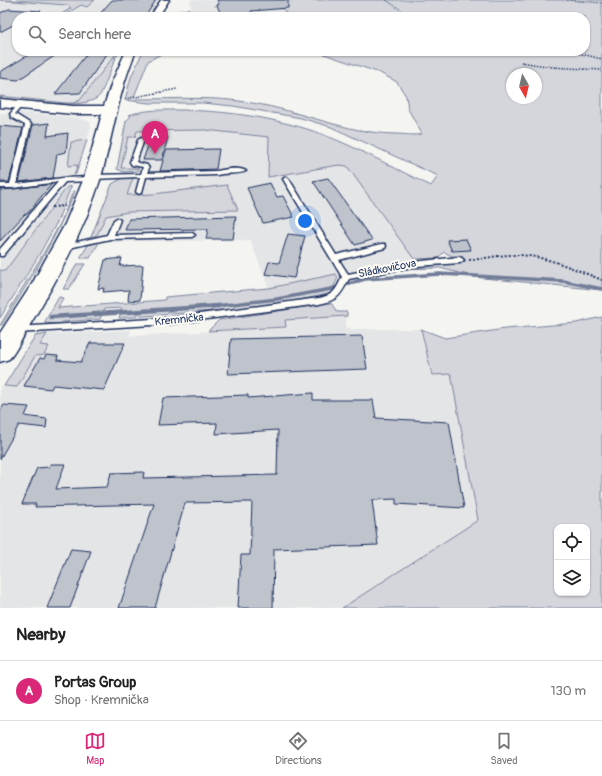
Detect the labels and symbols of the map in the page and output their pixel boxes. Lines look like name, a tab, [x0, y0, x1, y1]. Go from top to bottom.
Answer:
north arrow	[506, 68, 542, 104]
pin: A	[142, 121, 168, 154]
your location	[295, 211, 315, 231]
street label: Sládkovičova	[357, 257, 417, 280]
street label: Kremnička	[154, 310, 204, 329]

